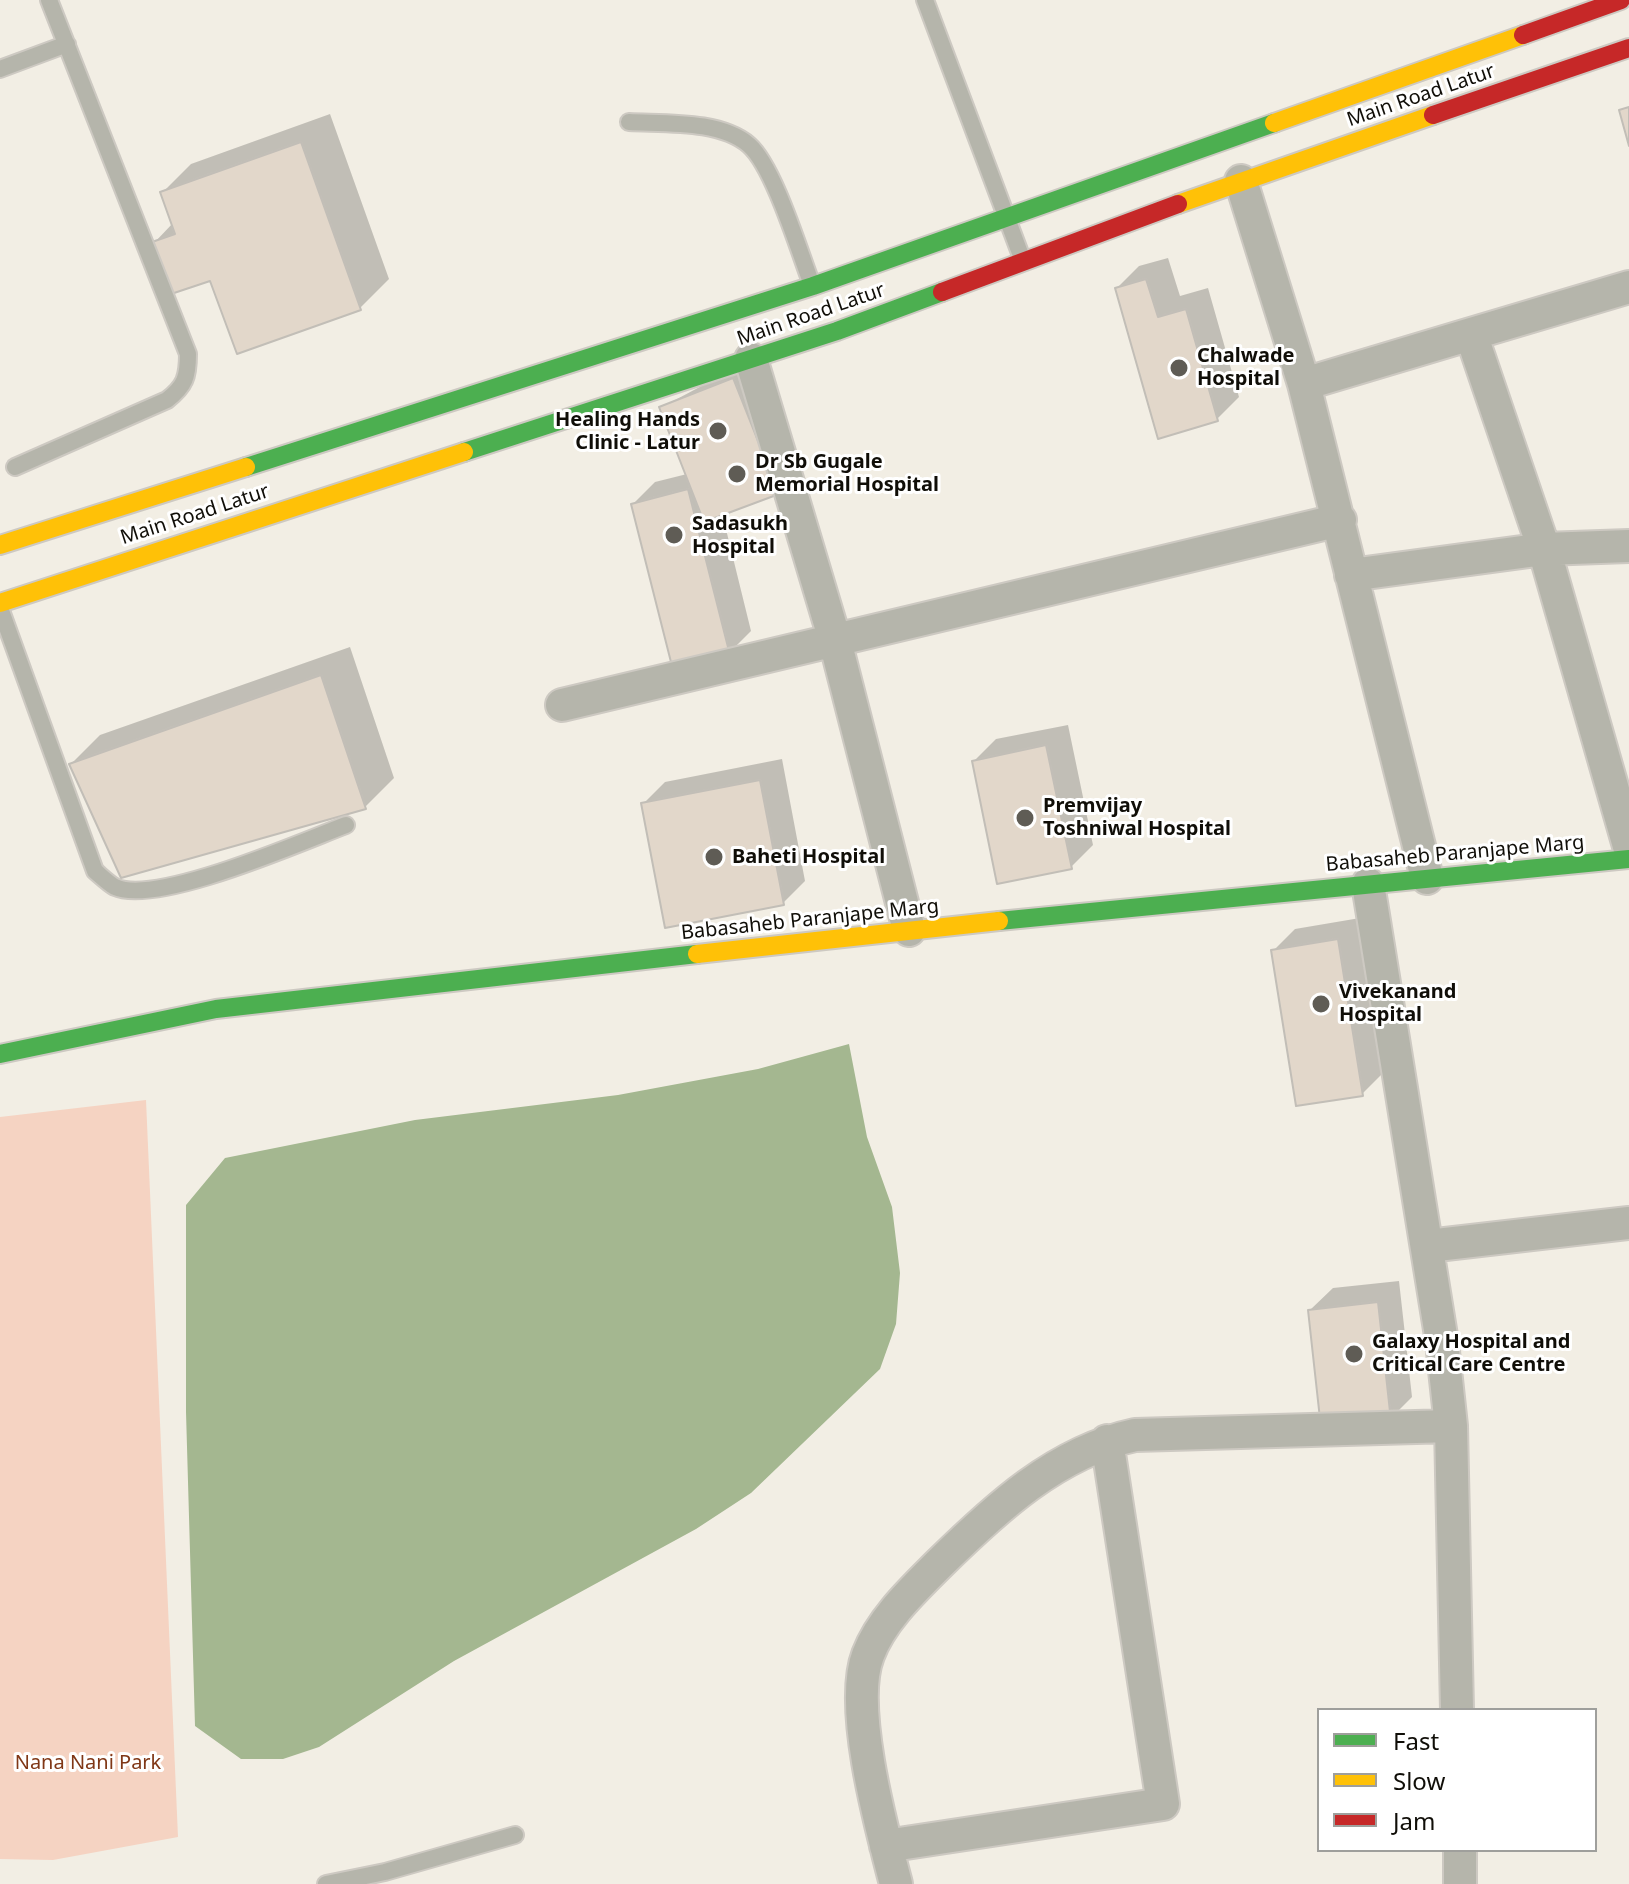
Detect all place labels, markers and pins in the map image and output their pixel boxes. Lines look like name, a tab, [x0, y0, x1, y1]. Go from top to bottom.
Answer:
place label: Chalwade Hospital	[1197, 344, 1294, 391]
marker: Chalwade Hospital	[1168, 357, 1190, 379]
place label: Healing Hands Clinic - Latur	[555, 408, 700, 455]
marker: Healing Hands Clinic - Latur	[707, 420, 729, 442]
place label: Dr Sb Gugale Memorial Hospital	[755, 450, 939, 497]
marker: Dr Sb Gugale Memorial Hospital	[726, 463, 748, 485]
place label: Sadasukh Hospital	[692, 512, 788, 559]
marker: Sadasukh Hospital	[663, 524, 685, 546]
place label: Premvijay Toshniwal Hospital	[1043, 794, 1231, 841]
marker: Premvijay Toshniwal Hospital	[1014, 807, 1036, 829]
place label: Baheti Hospital	[732, 845, 885, 869]
marker: Baheti Hospital	[703, 846, 725, 868]
place label: Vivekanand Hospital	[1339, 980, 1456, 1027]
marker: Vivekanand Hospital	[1310, 993, 1332, 1015]
place label: Galaxy Hospital and Critical Care Centre	[1372, 1330, 1570, 1377]
marker: Galaxy Hospital and Critical Care Centre	[1343, 1343, 1365, 1365]

